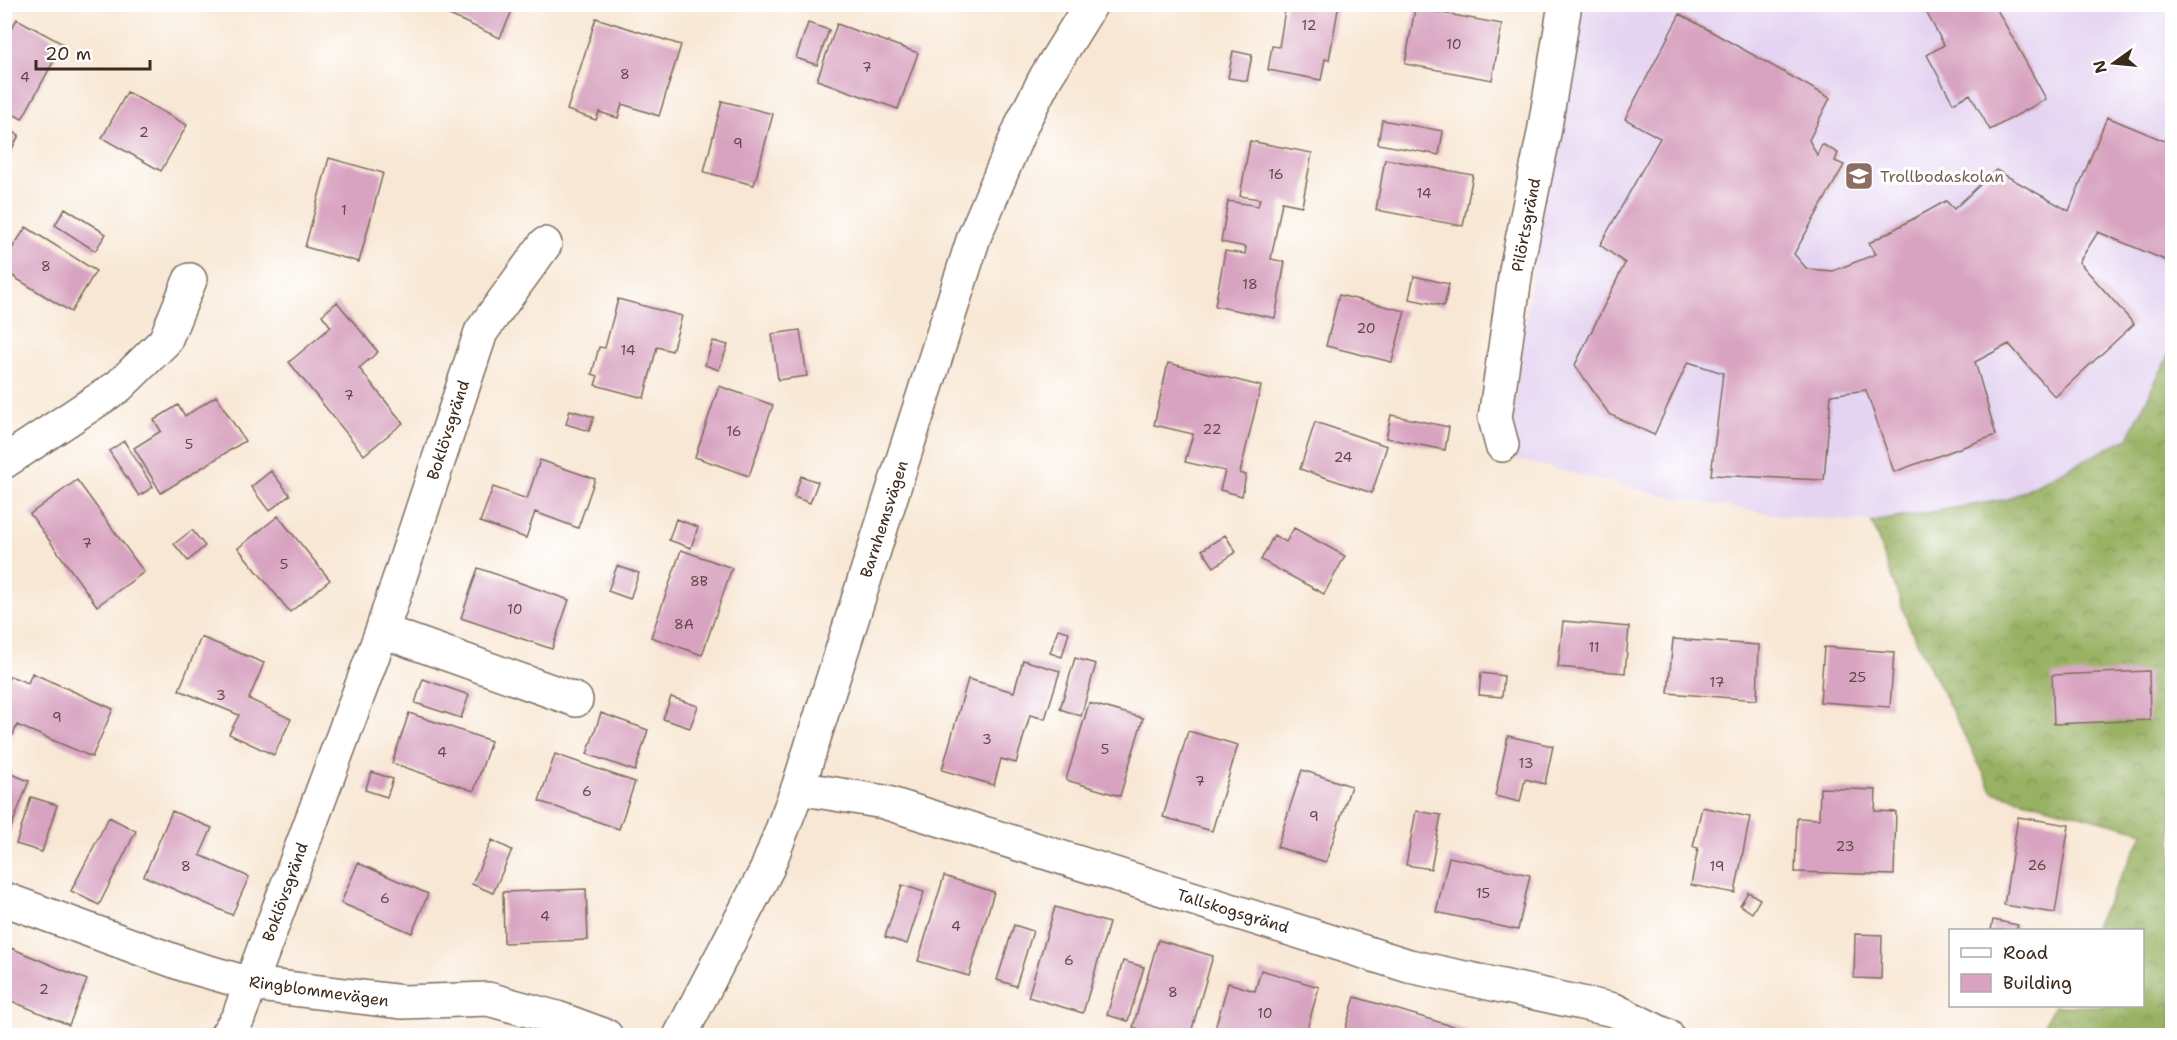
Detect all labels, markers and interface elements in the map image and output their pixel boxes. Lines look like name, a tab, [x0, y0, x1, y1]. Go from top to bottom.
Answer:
house number: 12	[1302, 16, 1316, 34]
scale bar	[36, 33, 150, 71]
north arrow	[2084, 33, 2144, 93]
house number: 10	[1446, 35, 1462, 53]
text: 20 m	[45, 42, 91, 66]
house number: 7	[862, 58, 872, 76]
text: N	[2088, 58, 2112, 76]
house number: 8	[620, 65, 630, 83]
house number: 4	[20, 68, 30, 86]
house number: 2	[139, 123, 149, 141]
house number: 9	[733, 134, 743, 152]
school or university icon: Trollbodaskolan	[1843, 160, 1875, 192]
house number: 16	[1268, 165, 1284, 183]
place label: Trollbodaskolan	[1880, 166, 2004, 187]
street label: Pilörtsgränd	[1507, 176, 1545, 274]
house number: 14	[1416, 184, 1432, 202]
house number: 1	[341, 201, 347, 219]
house number: 8	[41, 257, 51, 275]
house number: 18	[1242, 275, 1258, 293]
house number: 20	[1356, 319, 1376, 337]
house number: 14	[620, 341, 636, 359]
street label: Boklövsgränd	[422, 377, 474, 483]
house number: 7	[344, 386, 354, 404]
house number: 22	[1203, 420, 1221, 438]
house number: 16	[726, 422, 742, 440]
house number: 5	[185, 435, 193, 453]
house number: 24	[1334, 448, 1353, 466]
street label: Barnhemsvägen	[855, 458, 913, 580]
house number: 7	[82, 534, 92, 552]
house number: 5	[280, 555, 288, 573]
house number: 8B	[690, 572, 708, 590]
house number: 10	[507, 600, 523, 618]
house number: 8A	[674, 615, 694, 633]
house number: 11	[1588, 638, 1600, 656]
house number: 25	[1848, 668, 1866, 686]
house number: 17	[1710, 673, 1724, 691]
house number: 3	[216, 686, 226, 704]
house number: 9	[52, 708, 62, 726]
house number: 3	[982, 730, 992, 748]
house number: 5	[1101, 740, 1109, 758]
house number: 4	[437, 743, 447, 761]
house number: 13	[1519, 754, 1533, 772]
house number: 7	[1195, 772, 1205, 790]
house number: 6	[582, 782, 592, 800]
house number: 9	[1309, 807, 1319, 825]
house number: 23	[1836, 837, 1854, 855]
street label: Boklövsgränd	[257, 840, 313, 944]
house number: 26	[2028, 856, 2047, 874]
house number: 8	[181, 857, 191, 875]
house number: 19	[1709, 857, 1725, 875]
street label: Tallskogsgränd	[1174, 884, 1292, 938]
house number: 15	[1476, 884, 1490, 902]
house number: 6	[380, 889, 390, 907]
house number: 4	[540, 907, 550, 925]
house number: 4	[951, 917, 961, 935]
legend	[1949, 929, 2144, 1007]
text: Road	[2003, 941, 2048, 965]
house number: 6	[1064, 951, 1074, 969]
street label: Ringblommevägen	[248, 971, 390, 1011]
text: Building	[2003, 971, 2072, 995]
house number: 2	[39, 980, 49, 998]
house number: 8	[1168, 983, 1178, 1001]
house number: 10	[1257, 1004, 1273, 1022]

